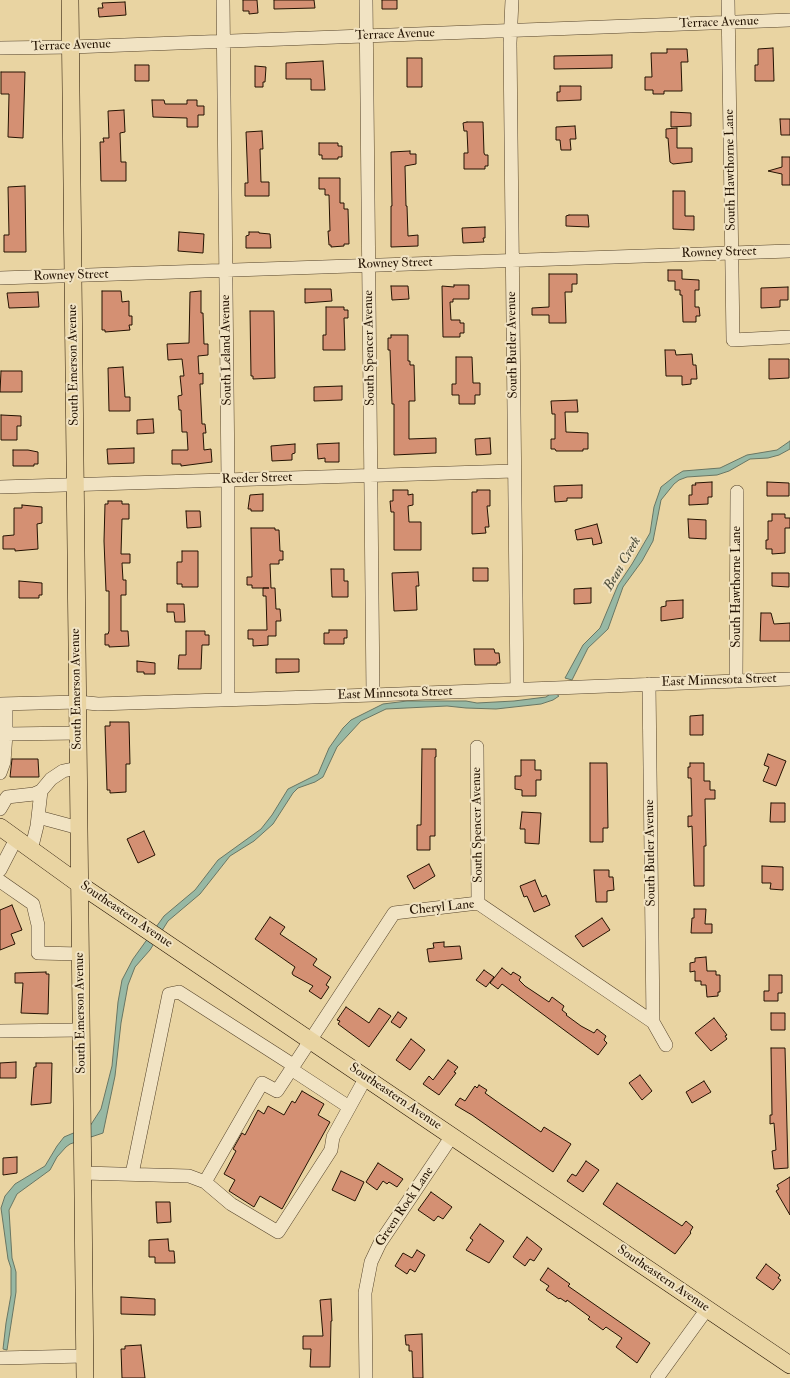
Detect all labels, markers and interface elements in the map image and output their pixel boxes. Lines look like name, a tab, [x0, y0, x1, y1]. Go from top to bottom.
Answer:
street label: Terrace Avenue	[679, 14, 759, 32]
street label: Terrace Avenue	[355, 26, 435, 44]
street label: Terrace Avenue	[31, 37, 111, 55]
street label: South Hawthorne Lane	[722, 109, 740, 231]
street label: Rowney Street	[681, 244, 757, 262]
street label: Rowney Street	[357, 255, 433, 273]
street label: Rowney Street	[33, 267, 109, 285]
street label: South Spencer Avenue	[361, 290, 379, 406]
street label: South Butler Avenue	[504, 291, 522, 399]
street label: South Leland Avenue	[218, 294, 236, 406]
street label: South Emerson Avenue	[65, 304, 83, 426]
street label: Reeder Street	[221, 470, 293, 488]
street label: South Hawthorne Lane	[729, 526, 745, 648]
water label: Bean Creek	[601, 534, 645, 594]
street label: South Emerson Avenue	[68, 628, 86, 750]
street label: East Minnesota Street	[661, 671, 777, 691]
street label: East Minnesota Street	[337, 684, 453, 704]
street label: South Spencer Avenue	[469, 767, 487, 883]
street label: South Butler Avenue	[642, 799, 660, 907]
street label: Southeastern Avenue	[77, 878, 175, 952]
street label: Cheryl Lane	[409, 897, 475, 919]
street label: South Emerson Avenue	[72, 952, 90, 1074]
street label: Southeastern Avenue	[346, 1060, 444, 1134]
street label: Green Rock Lane	[373, 1164, 437, 1250]
street label: Southeastern Avenue	[614, 1242, 712, 1316]

